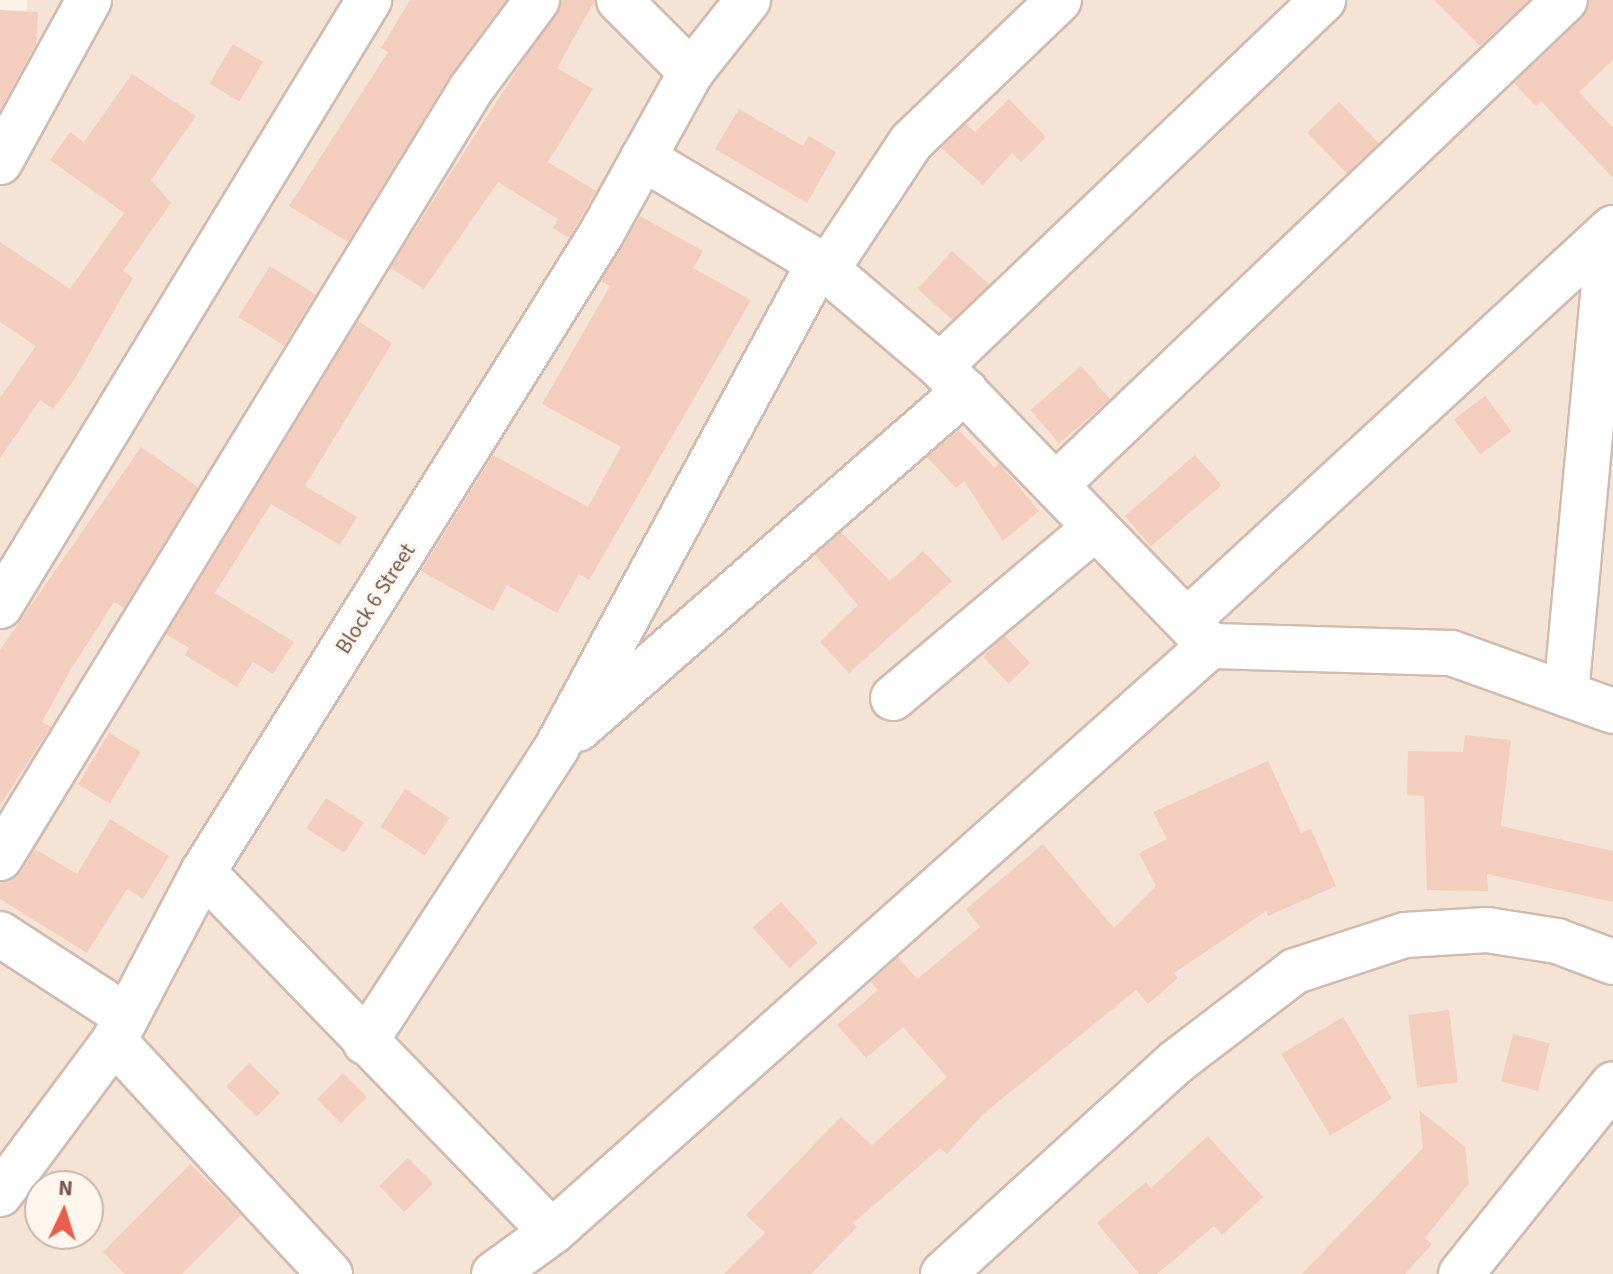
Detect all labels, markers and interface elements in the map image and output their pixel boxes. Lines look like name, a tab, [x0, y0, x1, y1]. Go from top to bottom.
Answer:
street label: Block 6 Street	[331, 539, 421, 659]
north arrow	[24, 1170, 104, 1250]
text: N	[57, 1172, 74, 1205]

